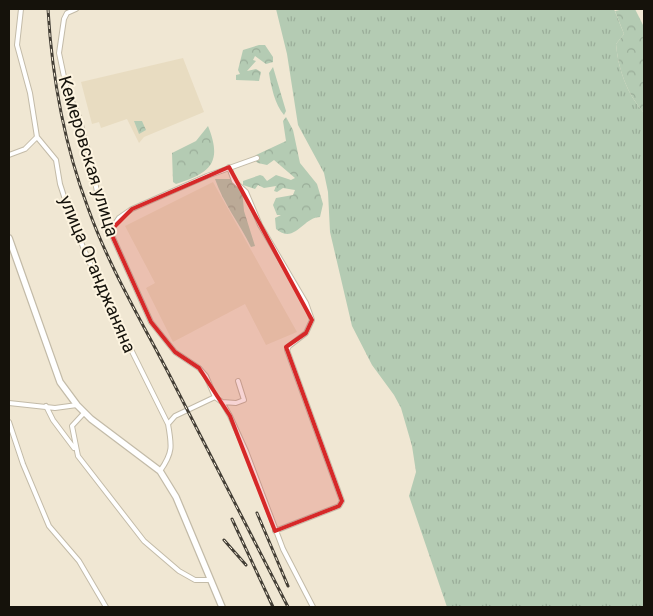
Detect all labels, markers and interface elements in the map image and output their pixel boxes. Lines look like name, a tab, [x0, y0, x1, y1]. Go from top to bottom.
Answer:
street label: Кемеровская улица	[55, 73, 123, 239]
street label: улица Оганджаняна	[55, 192, 141, 356]

